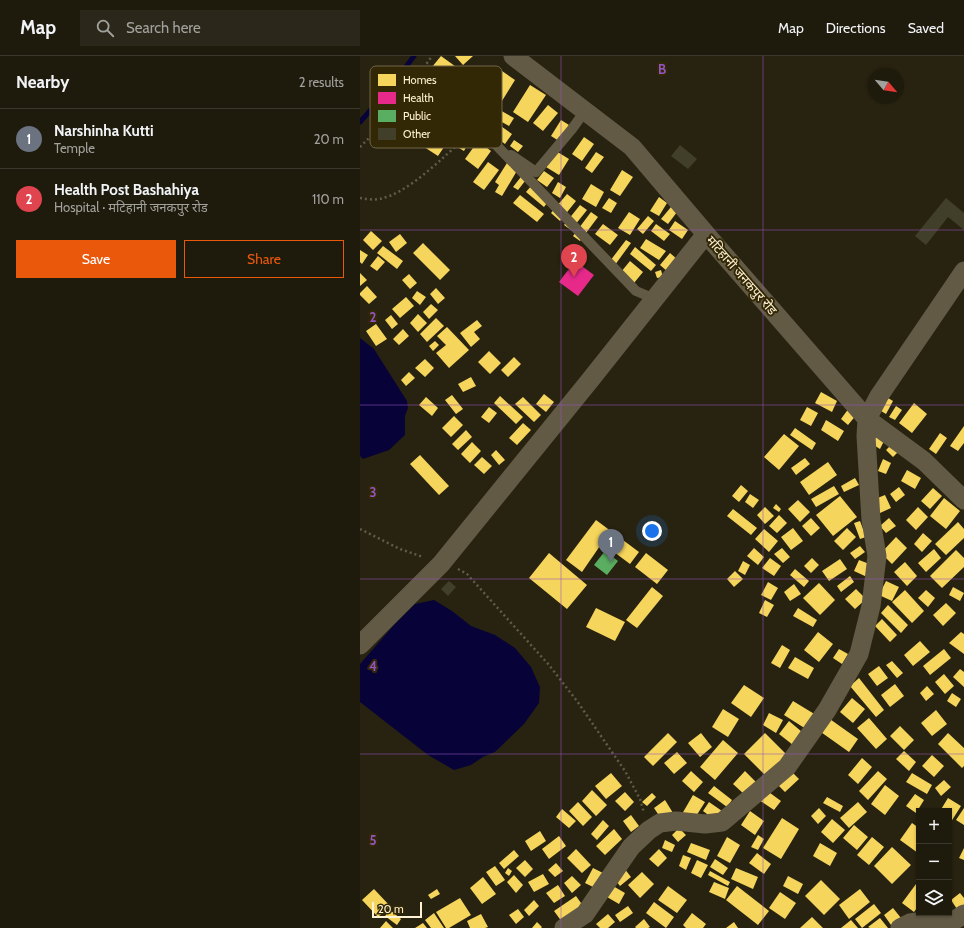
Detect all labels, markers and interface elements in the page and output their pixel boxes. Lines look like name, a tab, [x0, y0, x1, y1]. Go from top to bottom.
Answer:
search box	[80, 10, 360, 46]
text: Map	[20, 16, 56, 39]
icon: search	[94, 17, 116, 39]
text: Search here	[126, 19, 201, 37]
text: Map	[778, 19, 804, 37]
text: Directions	[826, 19, 886, 37]
text: Saved	[908, 19, 944, 37]
text: B	[658, 61, 666, 77]
legend	[370, 66, 502, 148]
north arrow	[868, 68, 904, 104]
text: Nearby	[16, 72, 69, 92]
text: Homes	[403, 73, 437, 87]
text: 2 results	[299, 74, 344, 90]
text: Health	[403, 91, 434, 105]
text: Public	[403, 109, 431, 123]
text: Narshinha Kutti	[54, 122, 154, 140]
text: Other	[403, 127, 431, 141]
text: 1	[27, 131, 31, 147]
text: 20 m	[314, 131, 344, 147]
text: Temple	[54, 140, 95, 156]
text: Health Post Bashahiya	[54, 181, 199, 199]
text: 2	[26, 191, 32, 207]
text: 110 m	[312, 191, 344, 207]
text: Hospital · मटिहानी जनकपुर रोड	[54, 199, 208, 215]
street label: मटिहानी जनकपुर रोड	[703, 232, 781, 319]
button: Save	[16, 240, 176, 278]
button: Share	[184, 240, 344, 278]
pin: 2	[561, 244, 587, 277]
text: 2	[370, 309, 377, 325]
text: 3	[369, 484, 377, 500]
your location	[642, 521, 662, 541]
pin: 1	[598, 529, 624, 562]
text: 4	[369, 658, 377, 674]
map controls	[916, 808, 952, 916]
button: +	[916, 808, 952, 844]
text: 5	[370, 832, 377, 848]
button: −	[916, 844, 952, 880]
button: layers	[916, 880, 952, 916]
scale bar	[372, 900, 422, 919]
text: 20 m	[378, 902, 404, 916]

